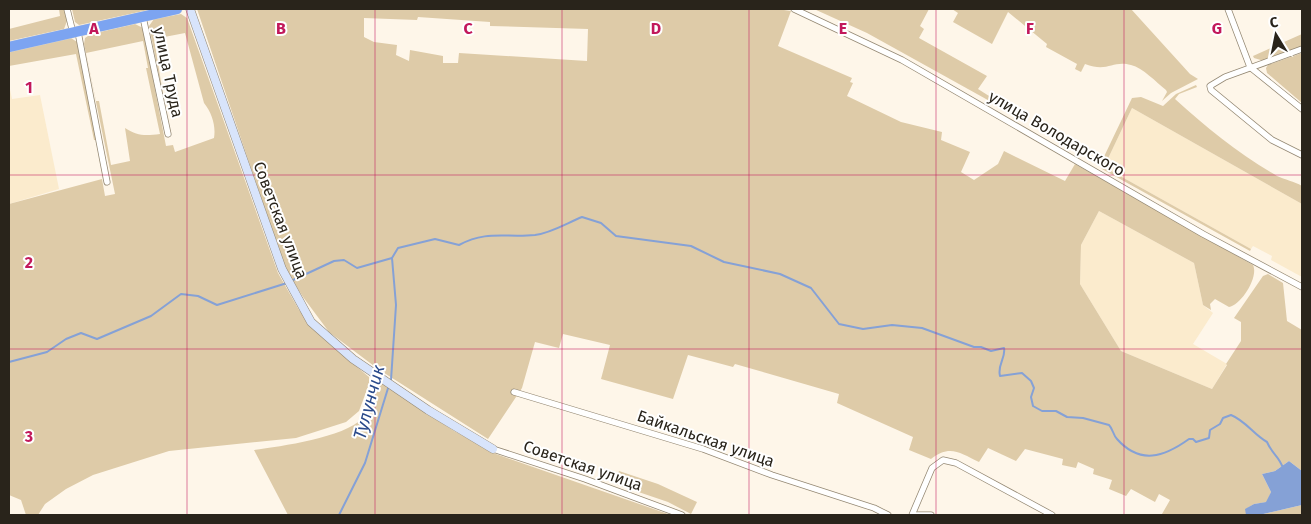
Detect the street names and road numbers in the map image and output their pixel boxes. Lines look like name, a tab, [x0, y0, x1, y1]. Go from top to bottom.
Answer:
street label: улица Труда	[150, 25, 187, 119]
street label: улица Володарского	[985, 87, 1128, 180]
street label: Советская улица	[249, 159, 312, 282]
street label: Байкальская улица	[635, 406, 777, 471]
street label: Советская улица	[521, 436, 645, 495]

